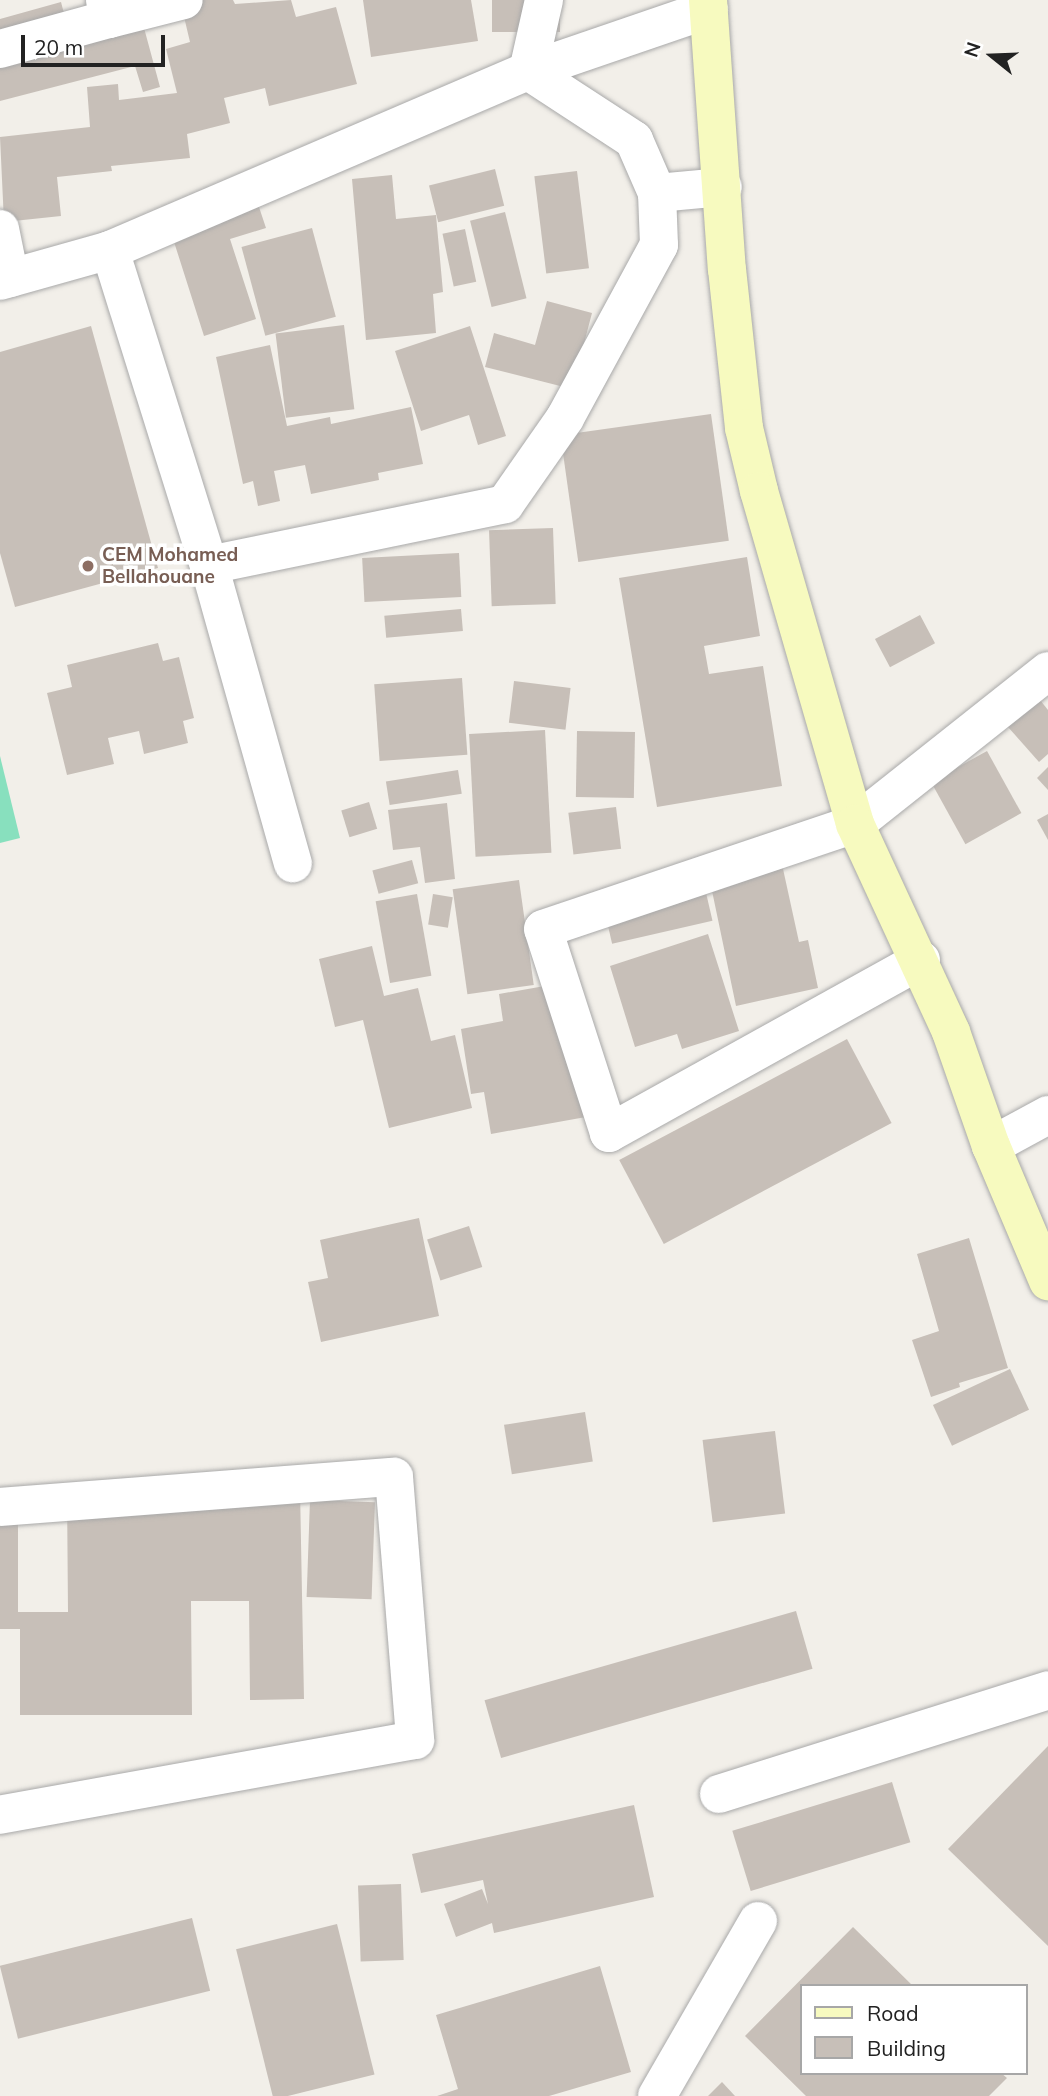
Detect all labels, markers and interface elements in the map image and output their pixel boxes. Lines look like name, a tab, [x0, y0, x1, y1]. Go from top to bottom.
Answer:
scale bar	[24, 21, 168, 65]
north arrow	[957, 21, 1027, 91]
text: 20 m	[34, 34, 83, 60]
text: N	[958, 39, 986, 60]
place label: CEM Mohamed Bellahouane	[102, 544, 238, 588]
marker: CEM Mohamed Bellahouane	[80, 558, 96, 574]
legend	[800, 1984, 1027, 2075]
text: Road	[867, 2000, 918, 2026]
text: Building	[867, 2035, 946, 2061]

